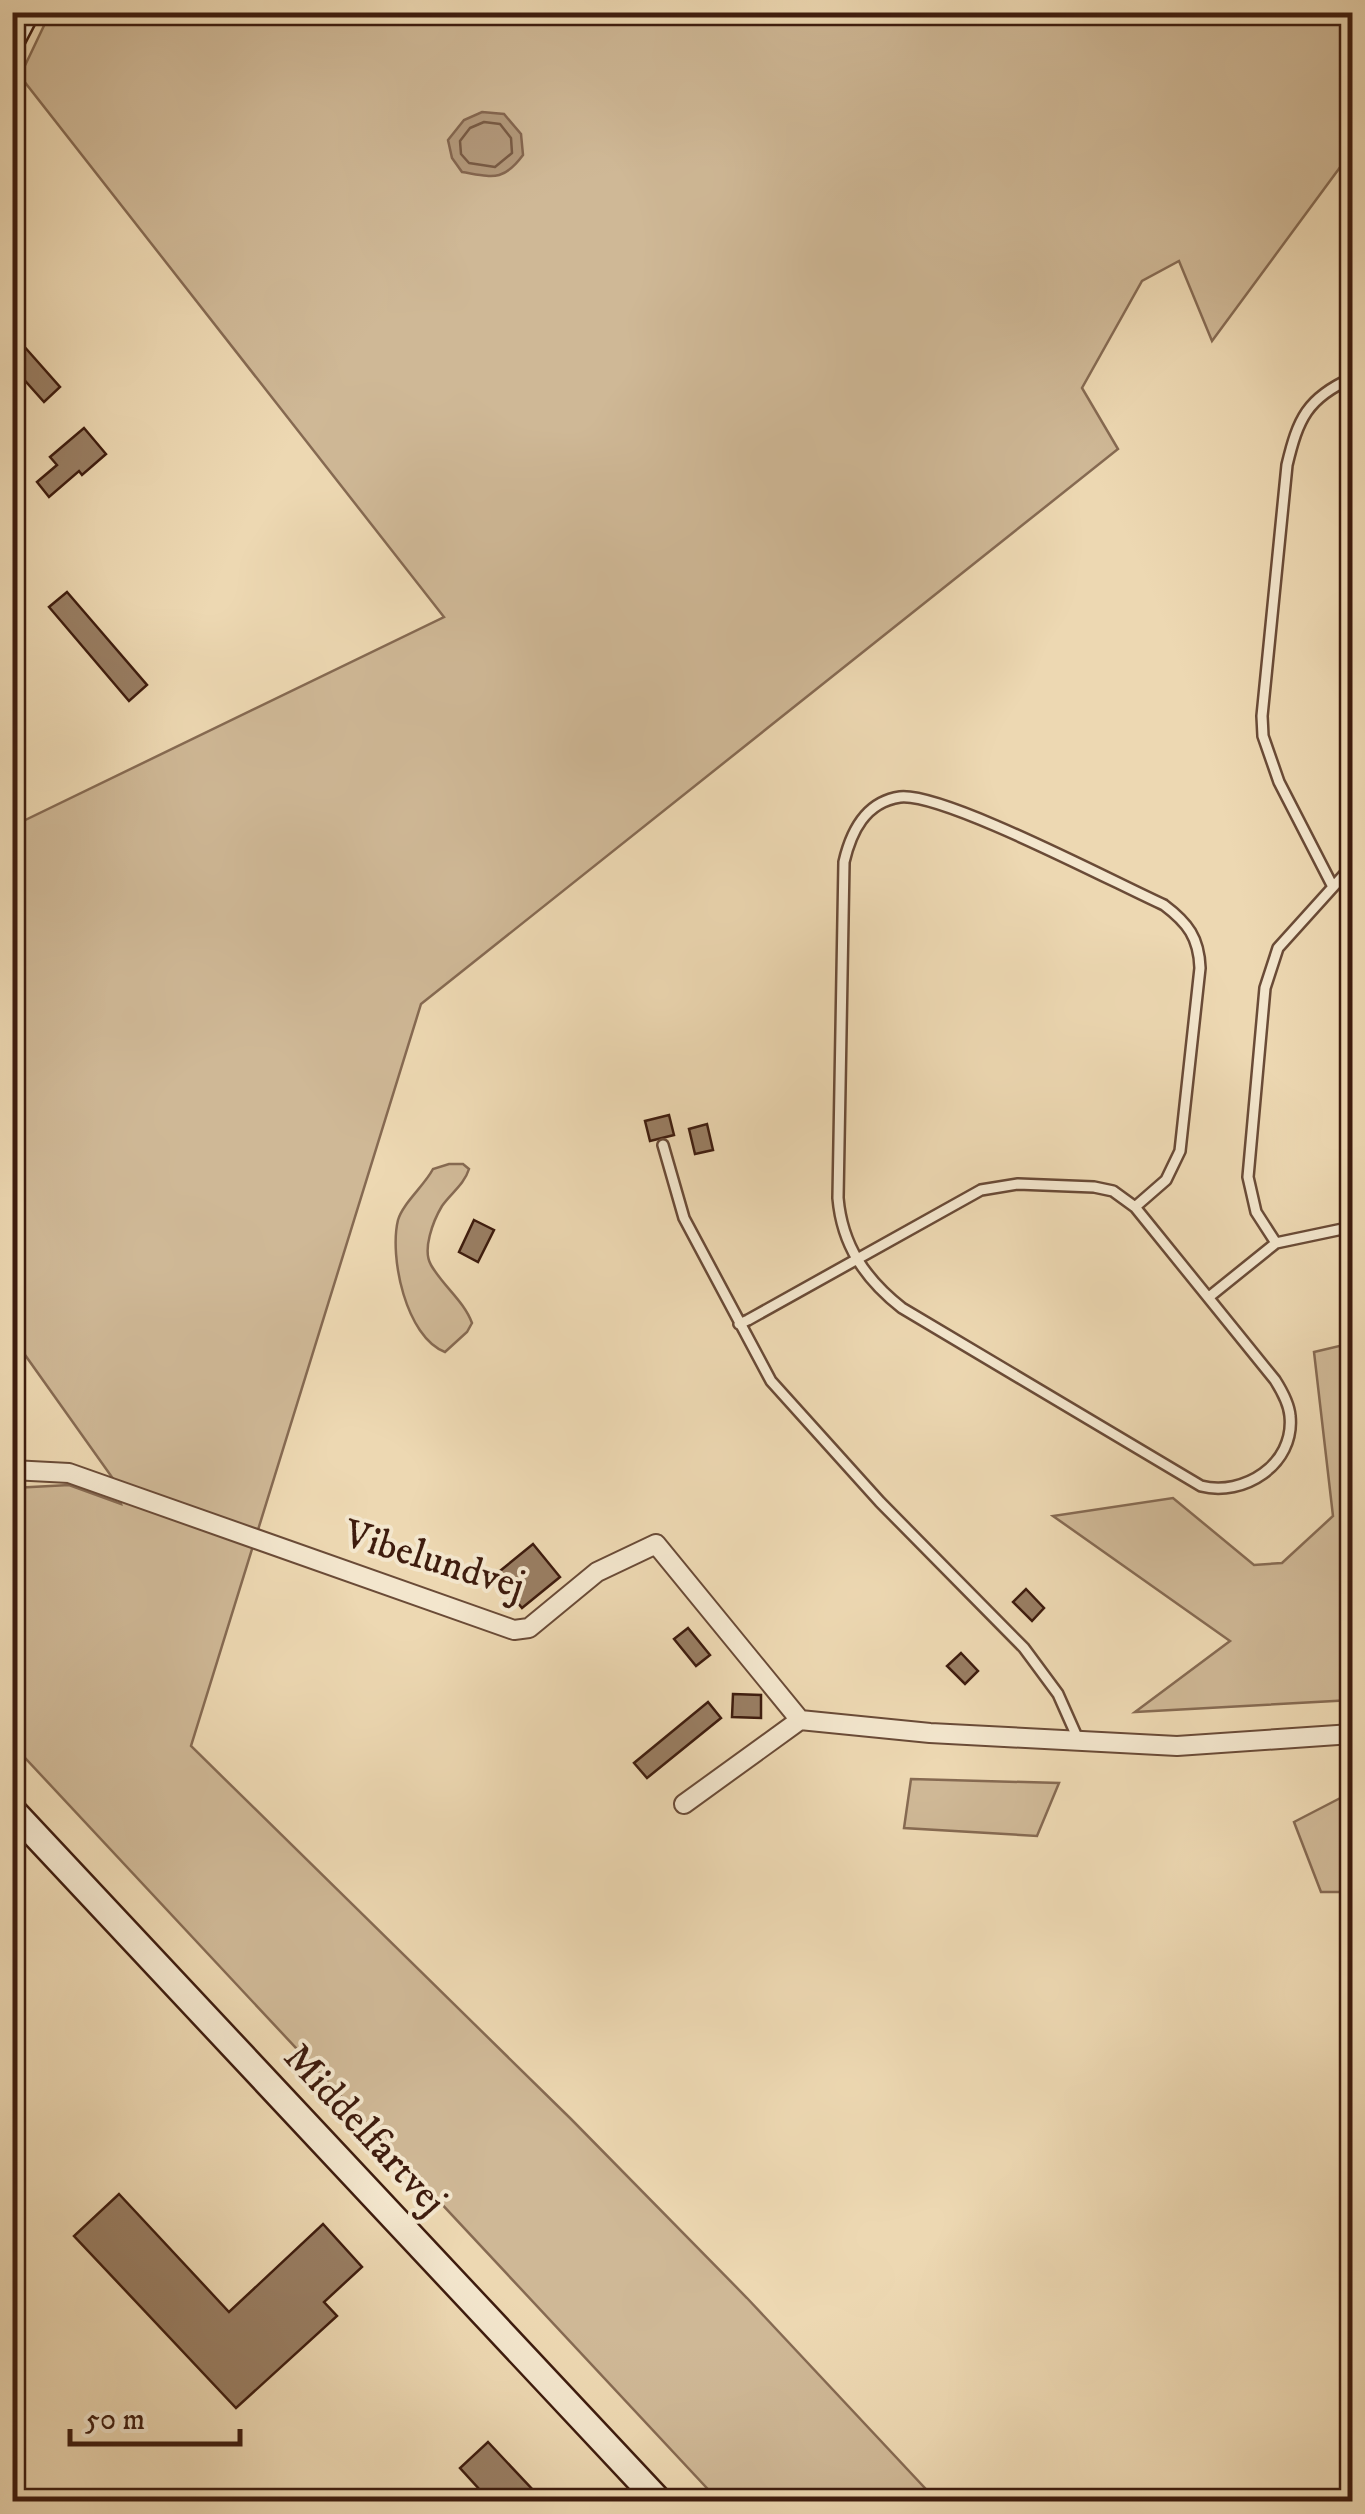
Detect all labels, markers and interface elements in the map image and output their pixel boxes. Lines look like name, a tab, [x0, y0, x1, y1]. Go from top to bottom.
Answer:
street label: Vibelundvej	[337, 1510, 530, 1612]
street label: Middelfartvej	[272, 2034, 456, 2226]
scale bar	[70, 2384, 240, 2446]
text: 50 m	[85, 2402, 145, 2439]

